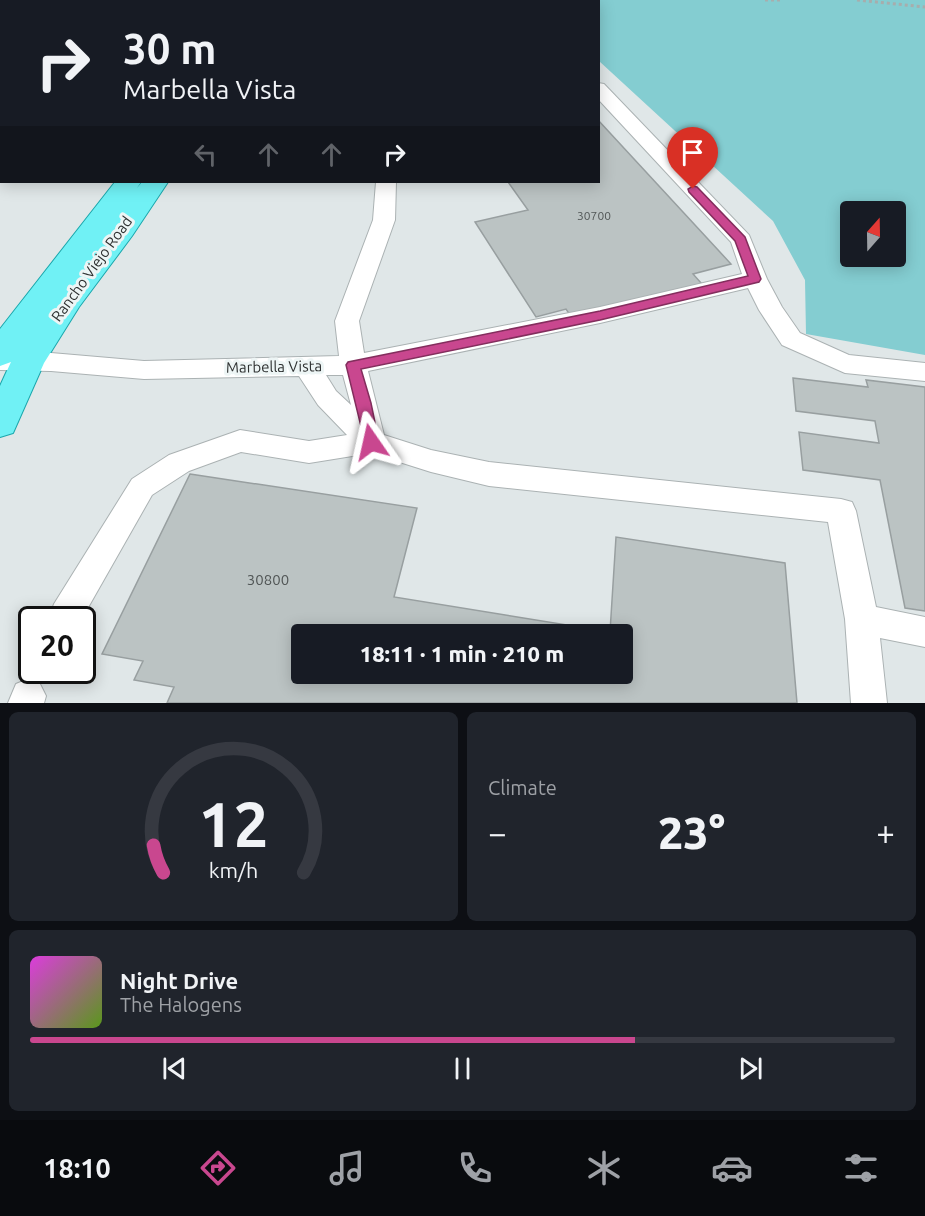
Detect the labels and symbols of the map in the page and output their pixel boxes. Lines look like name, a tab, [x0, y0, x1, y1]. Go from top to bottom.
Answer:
pin	[667, 127, 718, 189]
north arrow	[840, 201, 906, 267]
house number: 30700	[577, 209, 611, 222]
street label: Rancho Viejo Road	[48, 213, 135, 325]
street label: Marbella Vista	[226, 357, 322, 376]
position arrow	[339, 410, 403, 474]
house number: 30800	[247, 571, 289, 588]
speed limit sign: 20	[18, 606, 96, 684]

